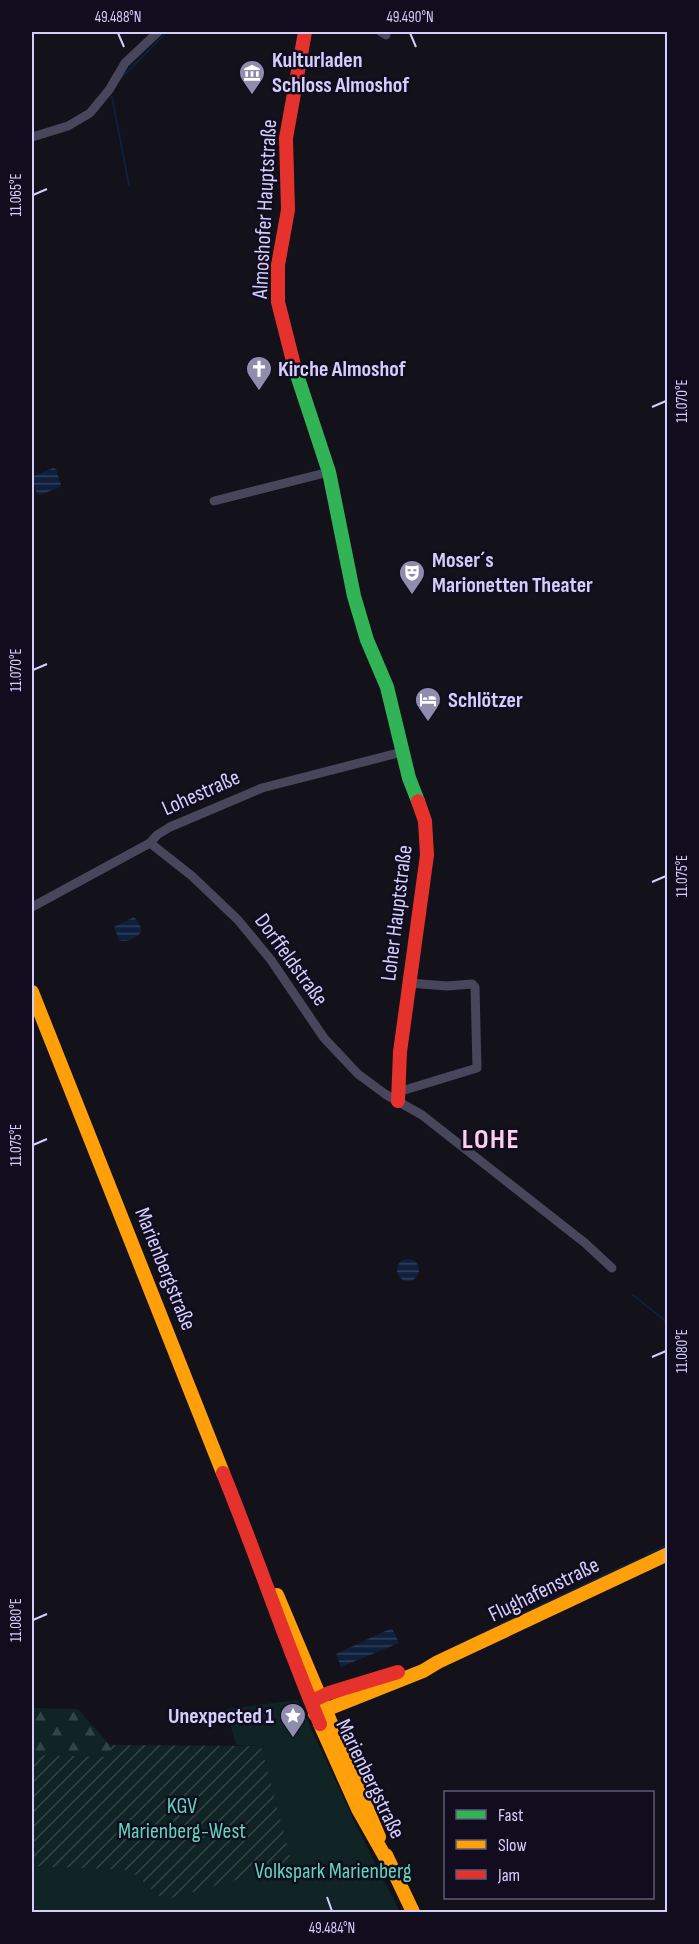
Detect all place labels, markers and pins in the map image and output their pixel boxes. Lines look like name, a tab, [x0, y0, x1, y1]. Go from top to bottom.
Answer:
place label: Kulturladen Schloss Almoshof	[272, 47, 410, 99]
museum icon: Kulturladen Schloss Almoshof	[237, 58, 267, 96]
church icon: Kirche Almoshof	[244, 354, 274, 392]
place label: Kirche Almoshof	[278, 356, 407, 383]
place label: Moser´s Marionetten Theater	[432, 547, 593, 599]
theatre icon: Moser´s Marionetten Theater	[397, 558, 427, 596]
hotel icon: Schlötzer	[413, 685, 443, 723]
place label: Schlötzer	[448, 687, 523, 714]
place icon: Unexpected 1	[278, 1701, 308, 1739]
place label: Unexpected 1	[168, 1703, 274, 1730]

